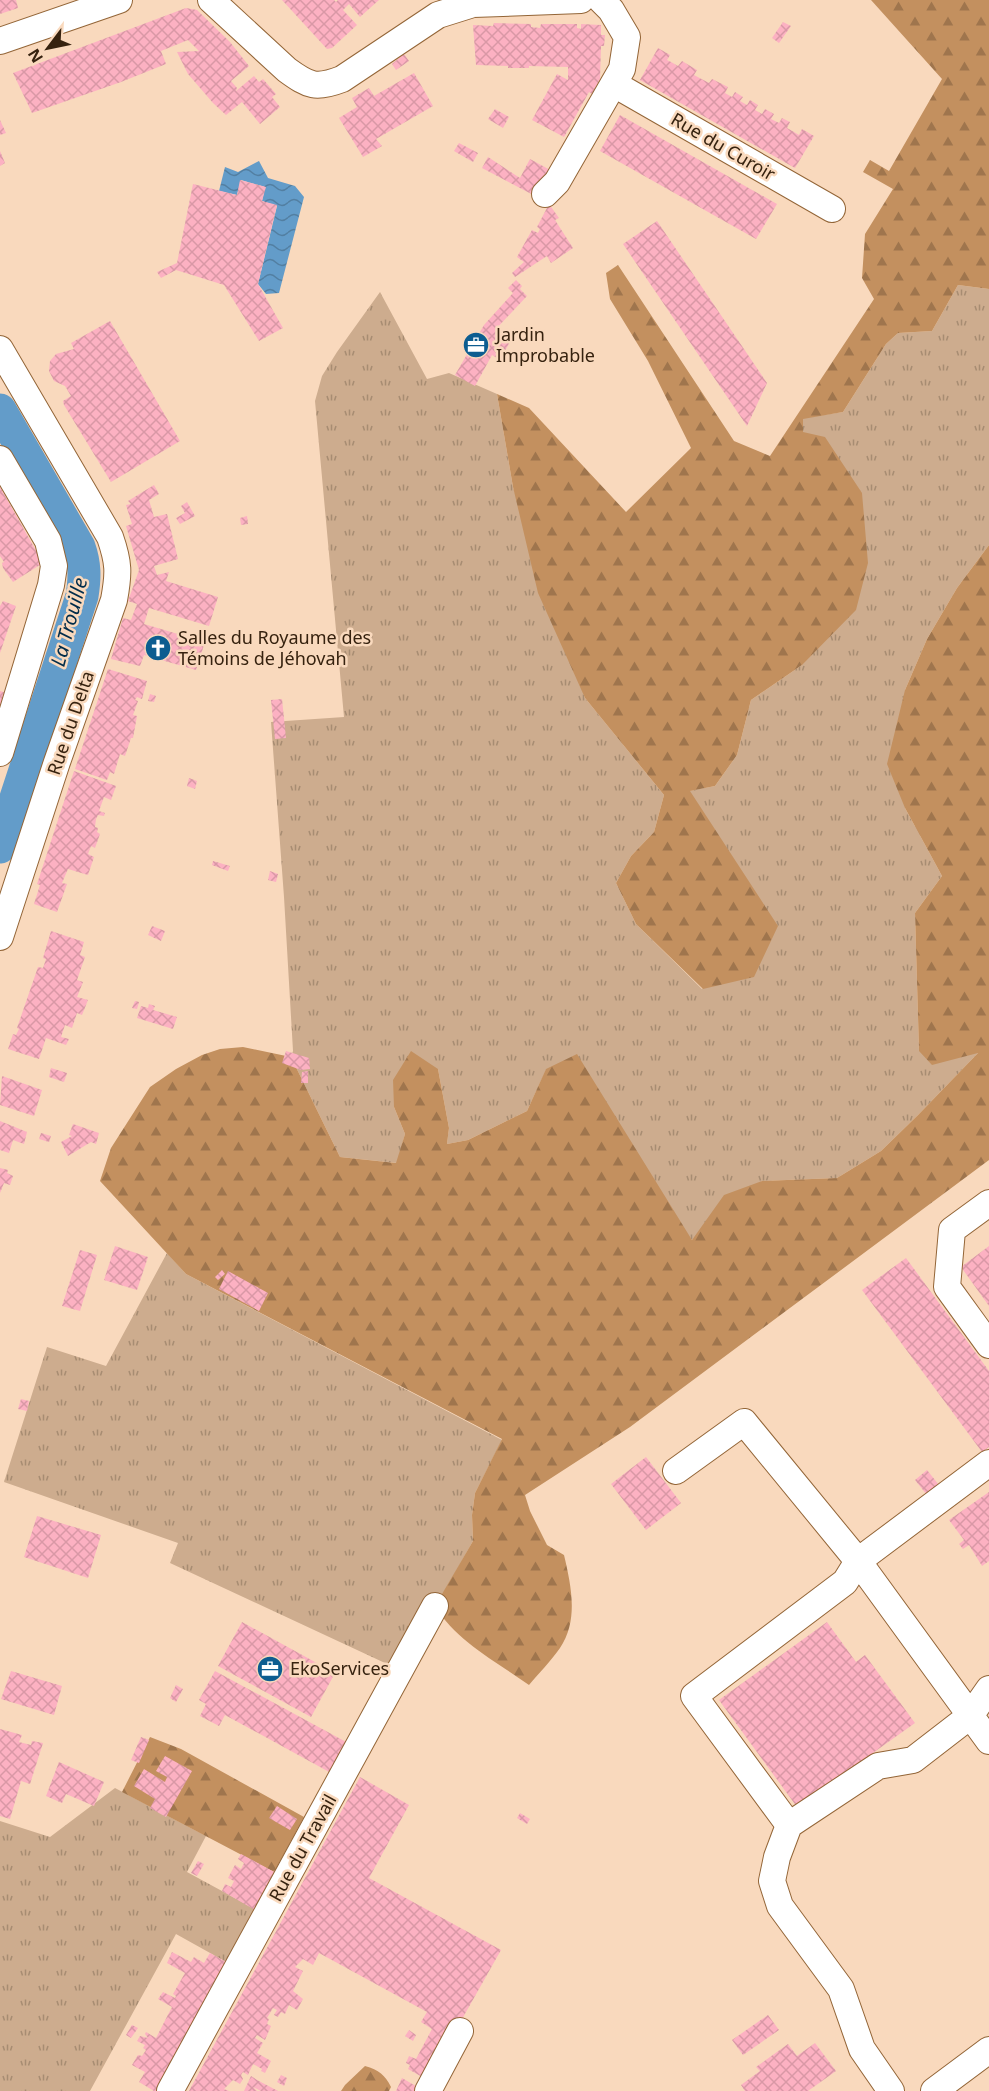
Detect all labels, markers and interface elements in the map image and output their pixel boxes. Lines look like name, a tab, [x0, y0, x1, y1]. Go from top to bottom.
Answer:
north arrow	[18, 18, 78, 78]
text: N	[23, 45, 48, 67]
street label: Rue du Curoir	[667, 107, 780, 186]
place label: Jardin Improbable	[494, 322, 595, 367]
office icon: Jardin Improbable	[461, 330, 491, 360]
water label: La Trouille	[44, 574, 93, 669]
place label: Salles du Royaume des Témoins de Jéhovah	[178, 625, 371, 670]
church icon: Salles du Royaume des Témoins de Jéhovah	[143, 633, 173, 663]
street label: Rue du Delta	[41, 667, 99, 778]
office icon: EkoServices	[255, 1654, 285, 1684]
place label: EkoServices	[290, 1656, 389, 1680]
street label: Rue du Travail	[263, 1790, 341, 1905]

